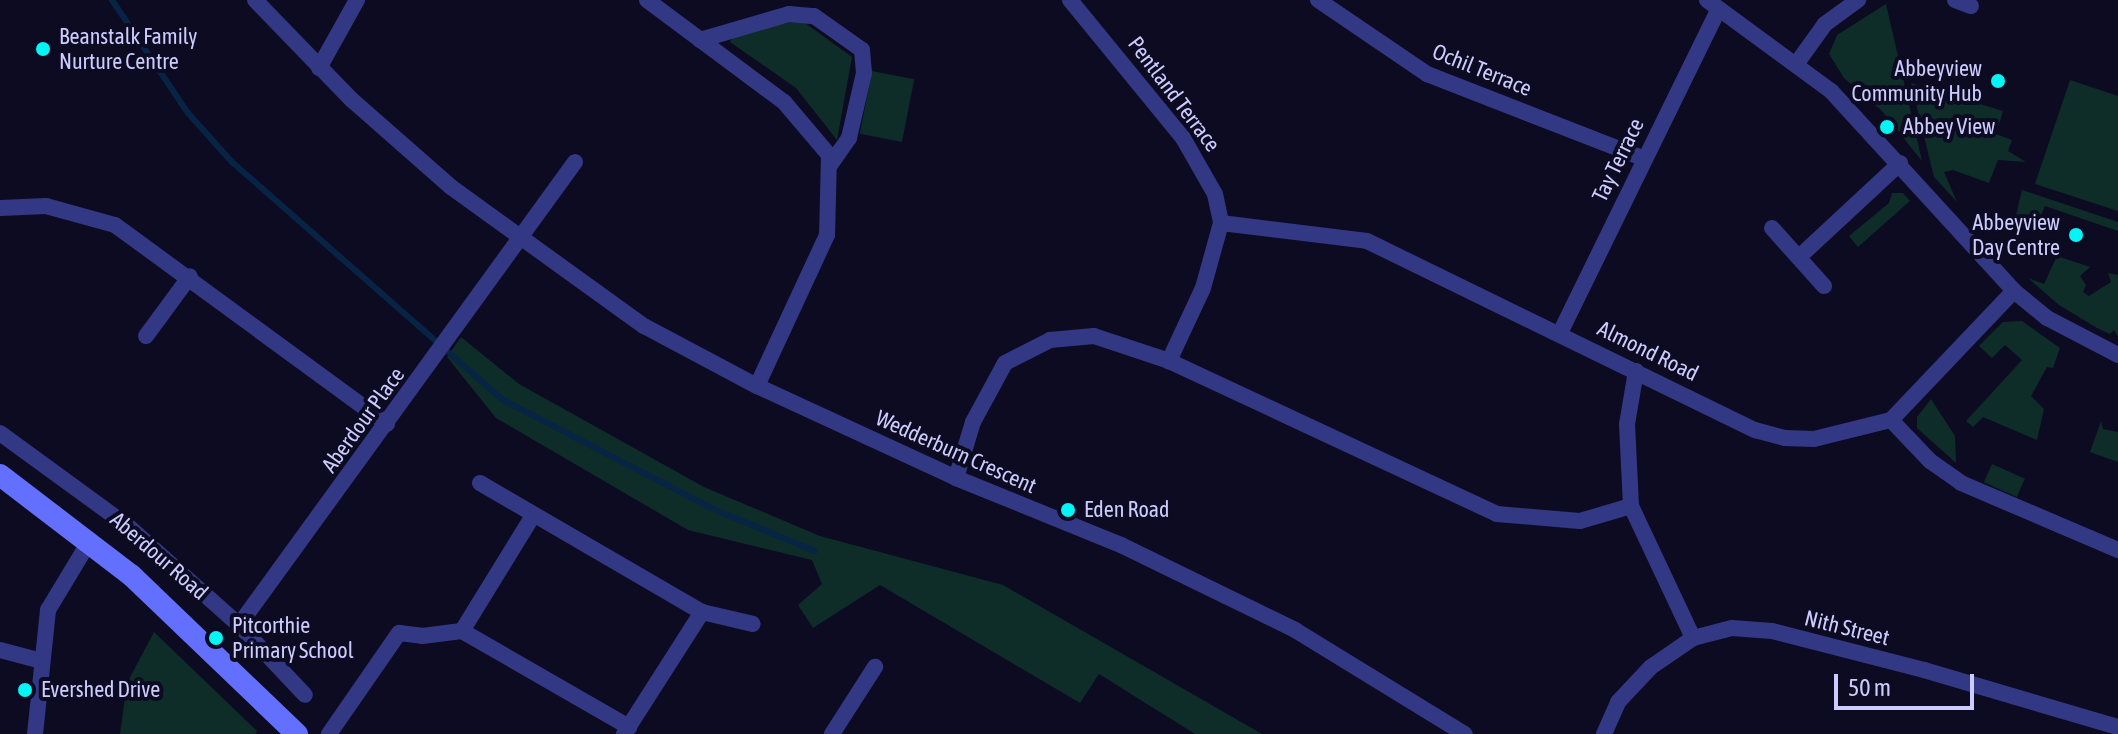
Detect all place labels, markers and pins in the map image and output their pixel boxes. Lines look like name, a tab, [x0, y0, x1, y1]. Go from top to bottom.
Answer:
place label: Beanstalk Family Nurture Centre	[59, 23, 197, 74]
marker: Beanstalk Family Nurture Centre	[34, 40, 52, 58]
place label: Abbeyview Community Hub	[1851, 55, 1982, 106]
marker: Abbeyview Community Hub	[1989, 72, 2007, 90]
place label: Abbey View	[1903, 114, 1995, 140]
marker: Abbey View	[1878, 118, 1896, 136]
place label: Abbeyview Day Centre	[1972, 209, 2060, 260]
marker: Abbeyview Day Centre	[2067, 226, 2085, 244]
place label: Eden Road	[1084, 497, 1169, 523]
marker: Eden Road	[1059, 501, 1077, 519]
place label: Pitcorthie Primary School	[232, 612, 354, 664]
marker: Pitcorthie Primary School	[207, 629, 225, 647]
place label: Evershed Drive	[41, 677, 160, 703]
marker: Evershed Drive	[16, 681, 34, 699]

